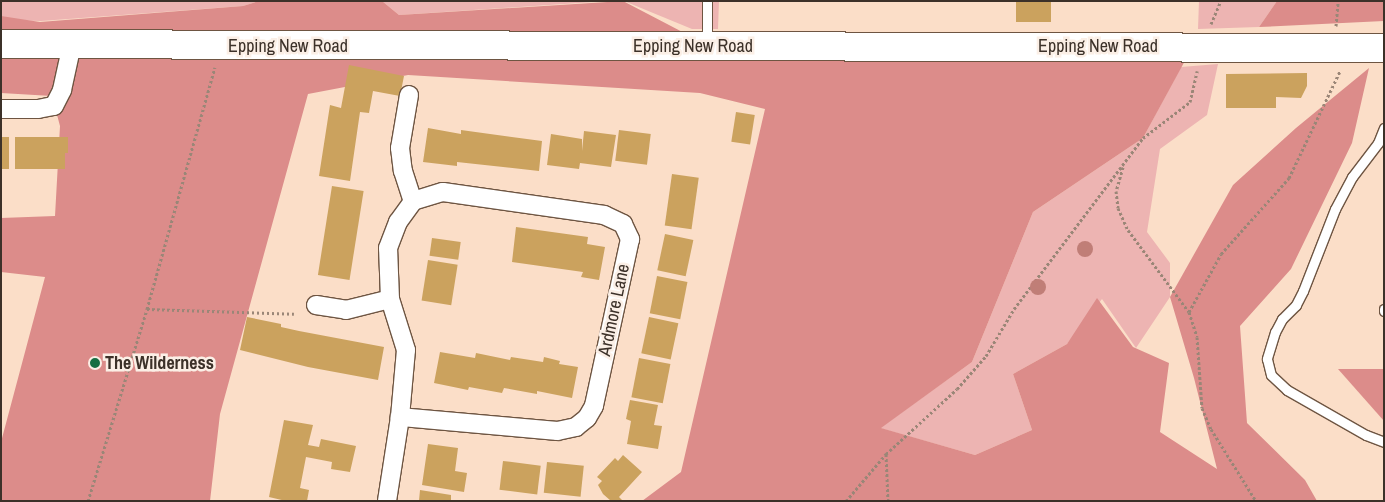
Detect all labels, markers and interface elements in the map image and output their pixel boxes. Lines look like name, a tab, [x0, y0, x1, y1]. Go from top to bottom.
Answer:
street label: Epping New Road	[228, 35, 348, 57]
street label: Epping New Road	[633, 35, 753, 57]
street label: Epping New Road	[1038, 35, 1158, 57]
street label: Ardmore Lane	[594, 262, 634, 358]
place label: The Wilderness	[105, 352, 214, 374]
marker: The Wilderness	[89, 357, 101, 369]

